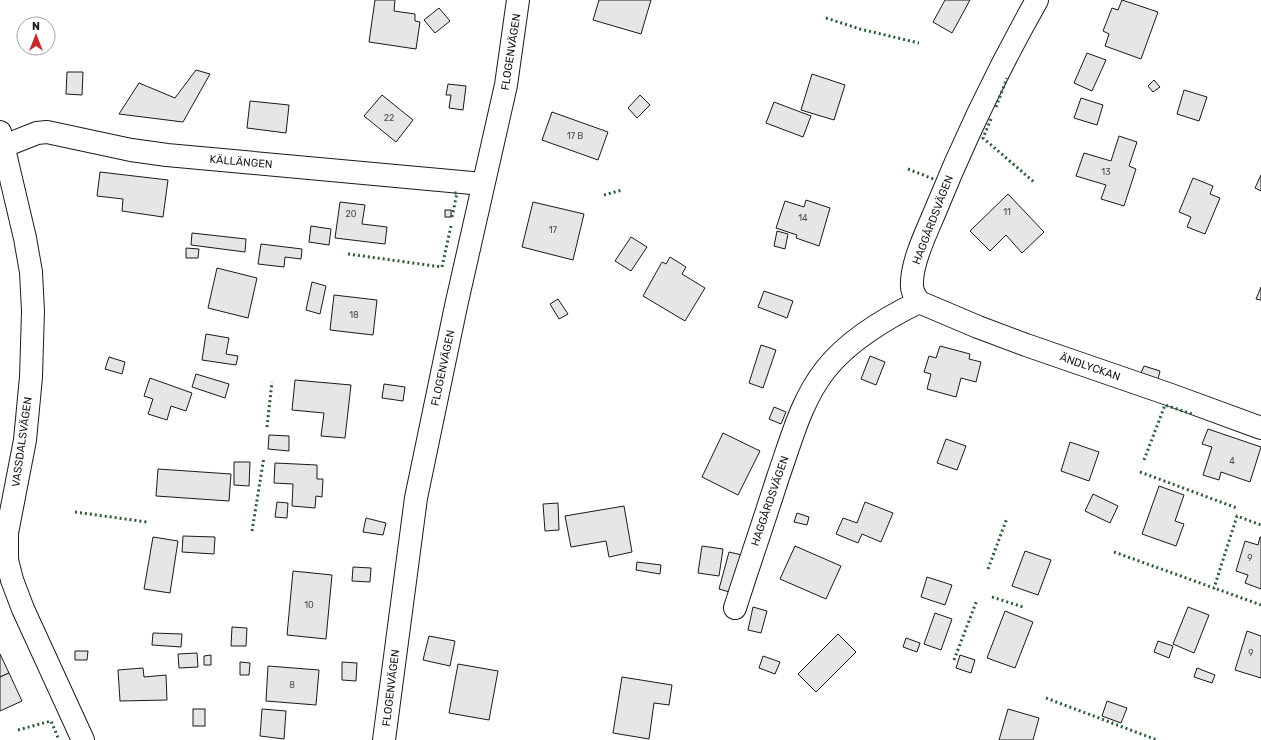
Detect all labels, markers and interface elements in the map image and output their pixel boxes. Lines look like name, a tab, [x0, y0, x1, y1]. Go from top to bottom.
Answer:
street label: FLOGENVÄGEN	[499, 13, 523, 91]
north arrow	[16, 16, 56, 56]
text: N	[32, 20, 40, 33]
house number: 22	[384, 113, 394, 123]
house number: 17 B	[567, 131, 583, 141]
street label: KÄLLÄNGEN	[209, 153, 273, 171]
house number: 13	[1101, 167, 1111, 177]
street label: HAGGÅRDSVÄGEN	[910, 174, 956, 266]
house number: 11	[1003, 207, 1011, 217]
house number: 20	[346, 209, 357, 219]
house number: 14	[798, 213, 808, 223]
house number: 17	[549, 225, 558, 235]
house number: 18	[349, 310, 359, 320]
street label: FLOGENVÄGEN	[429, 329, 457, 407]
street label: ÄNDLYCKAN	[1058, 351, 1122, 383]
street label: VASSDALSVÄGEN	[9, 396, 35, 488]
street label: HAGGÅRDSVÄGEN	[748, 454, 792, 548]
house number: 4	[1229, 456, 1235, 466]
house number: 9	[1247, 553, 1253, 563]
house number: 10	[304, 600, 314, 610]
house number: 9	[1248, 648, 1254, 658]
street label: FLOGENVÄGEN	[380, 649, 402, 727]
house number: 8	[289, 680, 295, 690]

